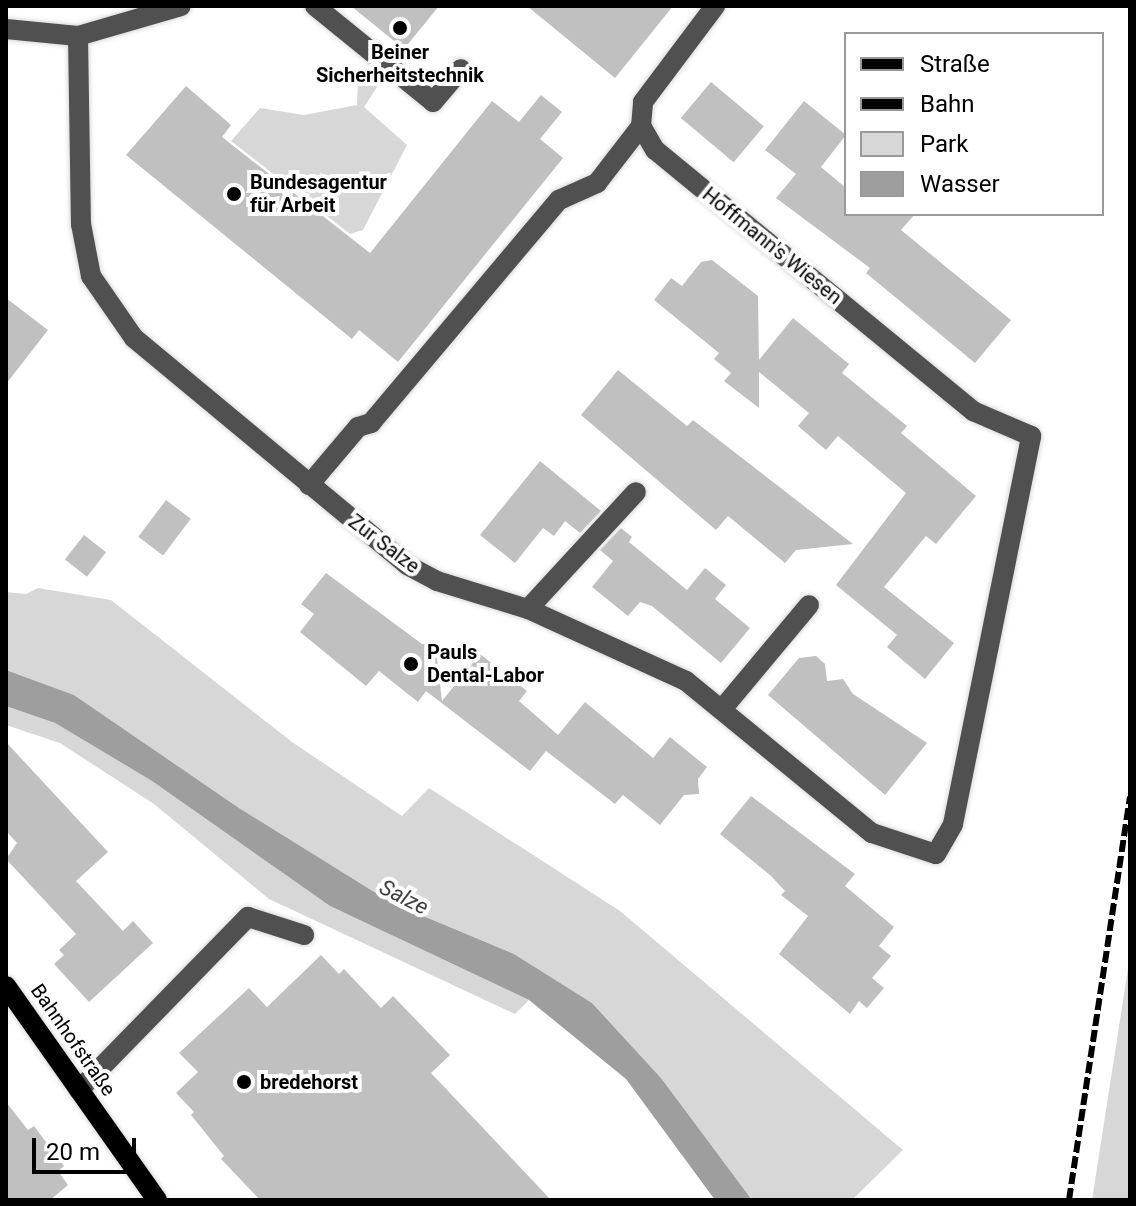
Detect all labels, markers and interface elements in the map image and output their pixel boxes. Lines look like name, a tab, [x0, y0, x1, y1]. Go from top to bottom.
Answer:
marker: Beiner Sicherheitstechnik	[391, 19, 409, 37]
legend	[844, 32, 1104, 216]
place label: Beiner Sicherheitstechnik	[316, 40, 484, 87]
text: Straße	[920, 50, 990, 78]
text: Bahn	[920, 90, 974, 118]
text: Park	[920, 130, 968, 158]
place label: Bundesagentur für Arbeit	[250, 170, 387, 217]
text: Wasser	[920, 170, 1000, 198]
street label: Hoffmann's Wiesen	[698, 182, 846, 310]
marker: Bundesagentur für Arbeit	[225, 185, 243, 203]
street label: Zur Salze	[344, 510, 424, 578]
place label: Pauls Dental-Labor	[427, 640, 544, 687]
marker: Pauls Dental-Labor	[402, 655, 420, 673]
water label: Salze	[375, 874, 433, 920]
street label: Bahnhofstraße	[25, 979, 121, 1101]
place label: bredehorst	[260, 1070, 358, 1094]
marker: bredehorst	[235, 1073, 253, 1091]
scale bar	[36, 1122, 140, 1172]
text: 20 m	[46, 1138, 100, 1166]

